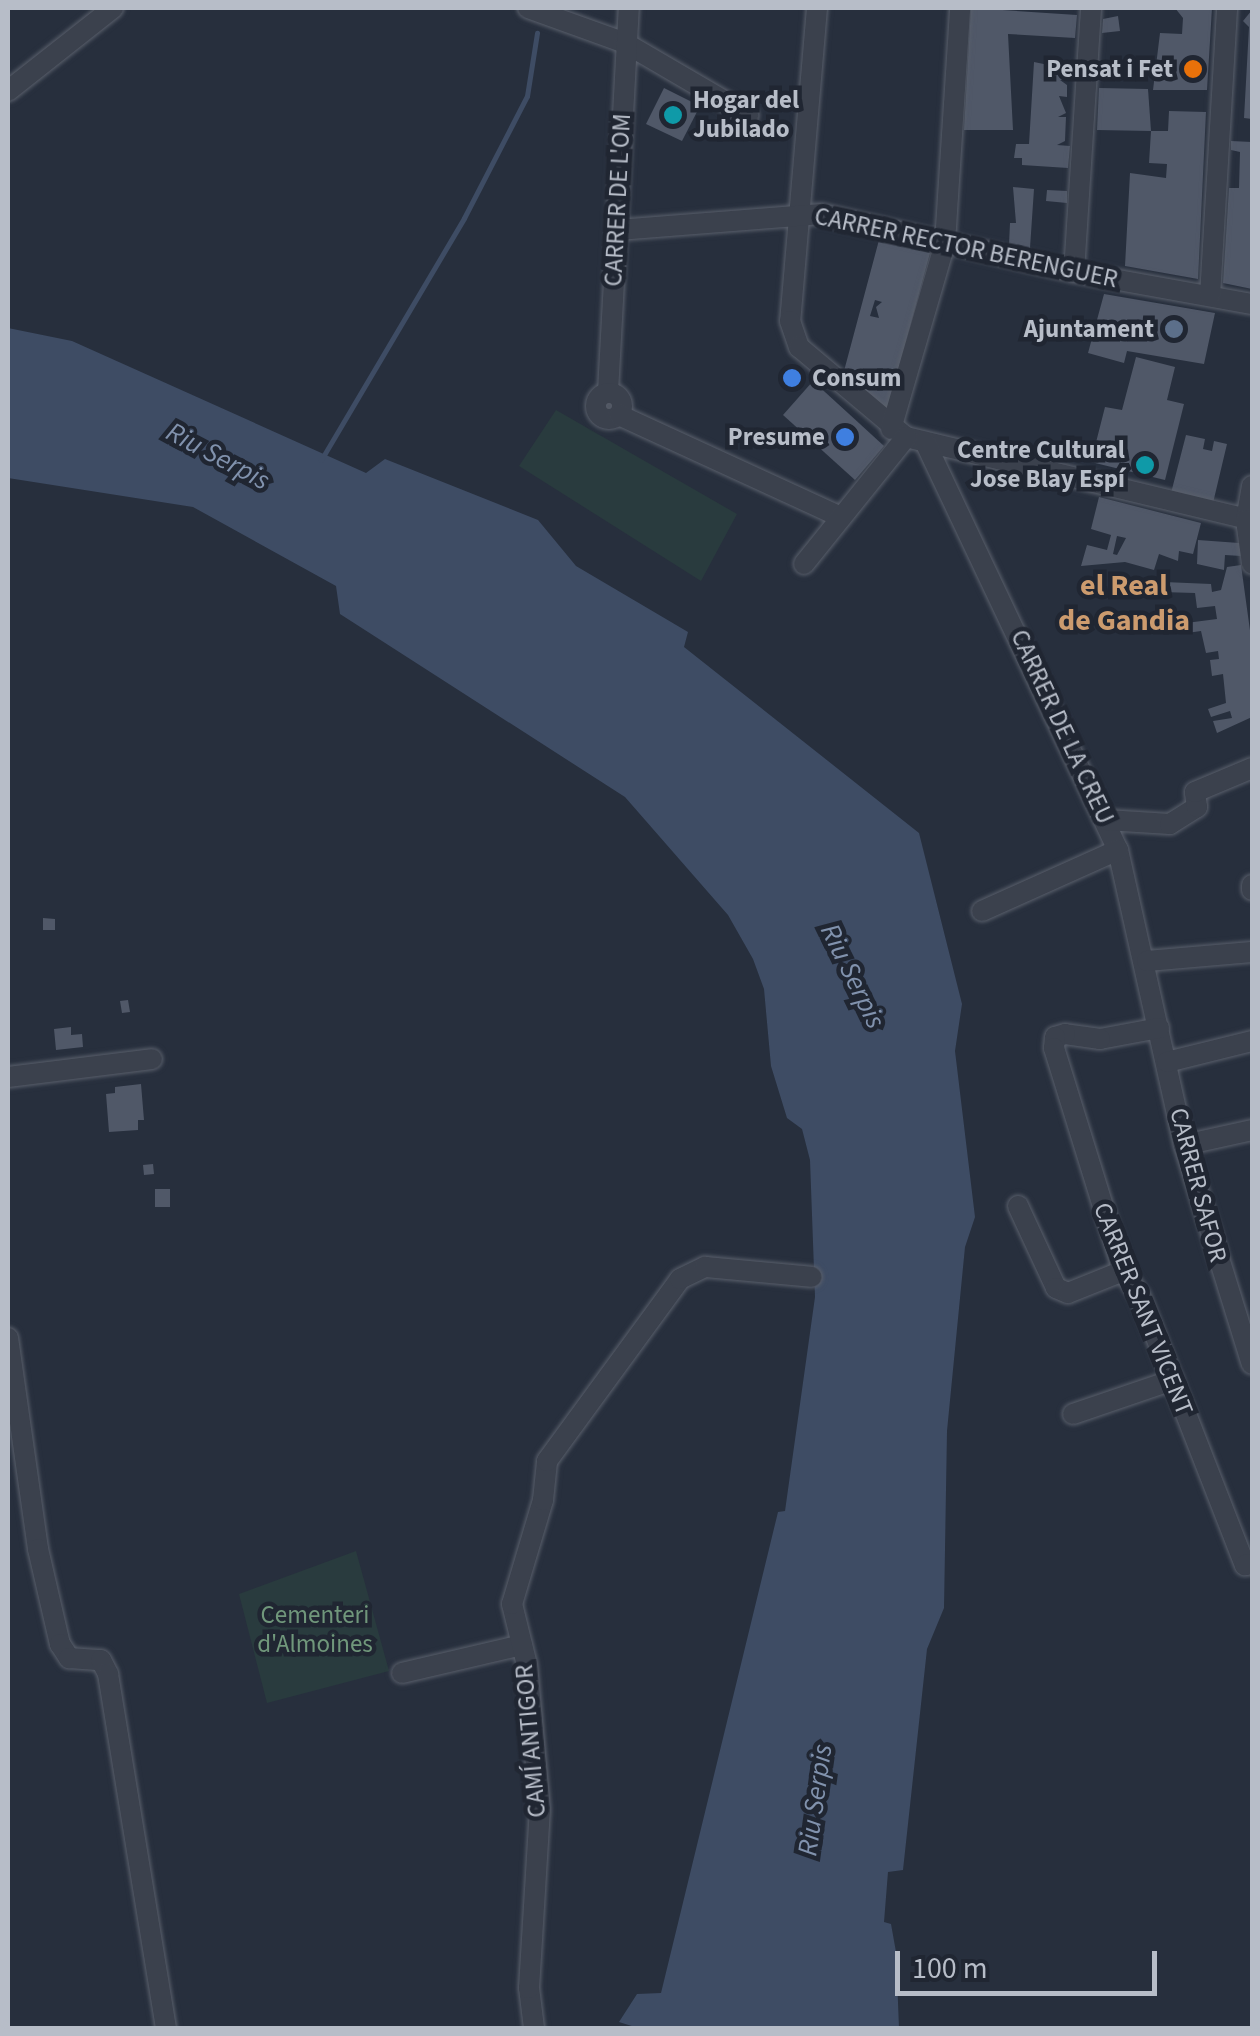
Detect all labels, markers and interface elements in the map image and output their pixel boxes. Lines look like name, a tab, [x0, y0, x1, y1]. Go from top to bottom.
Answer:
place label: Pensat i Fet	[1046, 54, 1173, 84]
marker: Pensat i Fet	[1182, 58, 1204, 80]
place label: Hogar del Jubilado	[693, 86, 799, 145]
marker: Hogar del Jubilado	[662, 104, 684, 126]
street label: CARRER DE L'OM	[598, 113, 638, 287]
street label: CARRER RECTOR BERENGUER	[812, 201, 1120, 295]
place label: Ajuntament	[1024, 314, 1154, 344]
marker: Ajuntament	[1163, 318, 1185, 340]
place label: Consum	[812, 363, 901, 393]
marker: Consum	[781, 367, 803, 389]
water label: Riu Serpis	[160, 415, 276, 497]
place label: Presume	[728, 422, 825, 452]
marker: Presume	[834, 426, 856, 448]
place label: Centre Cultural Jose Blay Espí	[957, 436, 1125, 495]
marker: Centre Cultural Jose Blay Espí	[1134, 454, 1156, 476]
district label: el Real de Gandia	[1058, 568, 1190, 638]
street label: CARRER DE LA CREU	[1004, 625, 1120, 829]
water label: Riu Serpis	[813, 918, 893, 1034]
street label: CARRER SAFOR	[1163, 1105, 1233, 1265]
street label: CARRER SANT VICENT	[1087, 1198, 1199, 1420]
park label: Cementeri d'Almoines	[257, 1601, 373, 1660]
street label: CAMÍ ANTIGOR	[509, 1663, 553, 1819]
water label: Riu Serpis	[791, 1742, 839, 1858]
scale bar	[900, 1931, 1162, 1993]
text: 100 m	[912, 1947, 988, 1990]

